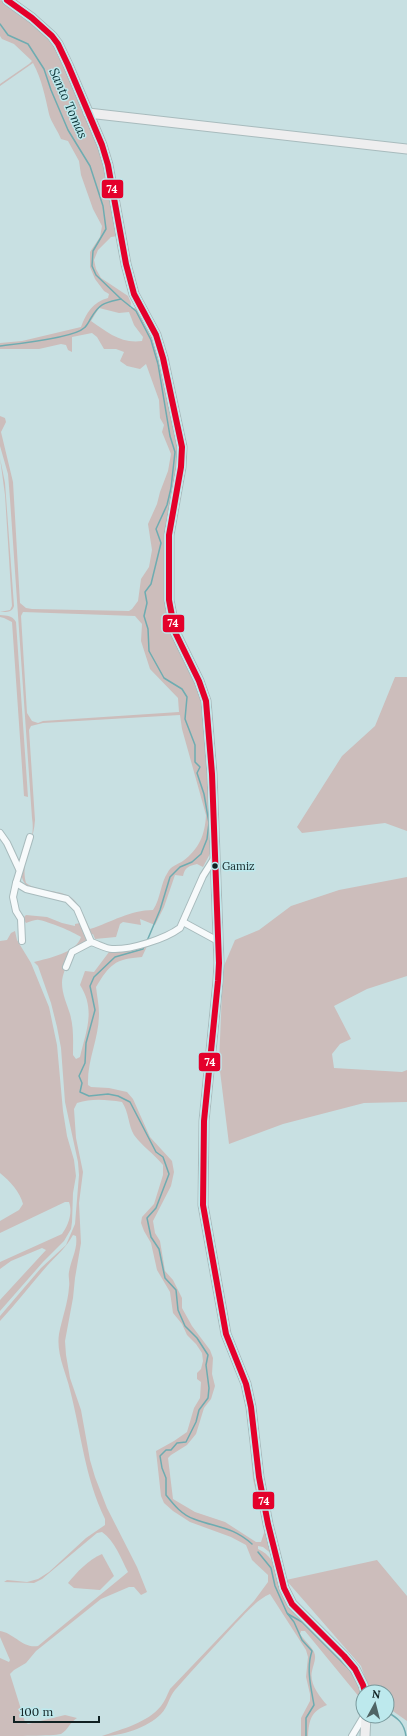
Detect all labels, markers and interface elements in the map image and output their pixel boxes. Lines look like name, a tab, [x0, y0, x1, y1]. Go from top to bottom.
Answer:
water label: Santo Tomas	[45, 65, 92, 141]
line badge: 74	[101, 179, 124, 199]
text: 74	[107, 182, 117, 196]
line badge: 74	[162, 614, 185, 633]
text: 74	[168, 616, 178, 630]
place label: Gamiz	[222, 859, 255, 873]
marker: Gamiz	[210, 861, 220, 871]
line badge: 74	[198, 1052, 221, 1072]
text: 74	[205, 1055, 215, 1069]
line badge: 74	[252, 1491, 275, 1510]
text: 74	[259, 1494, 269, 1508]
north arrow	[355, 1684, 395, 1724]
text: N	[371, 1687, 382, 1702]
scale bar	[14, 1698, 99, 1724]
text: 100 m	[20, 1704, 53, 1719]

